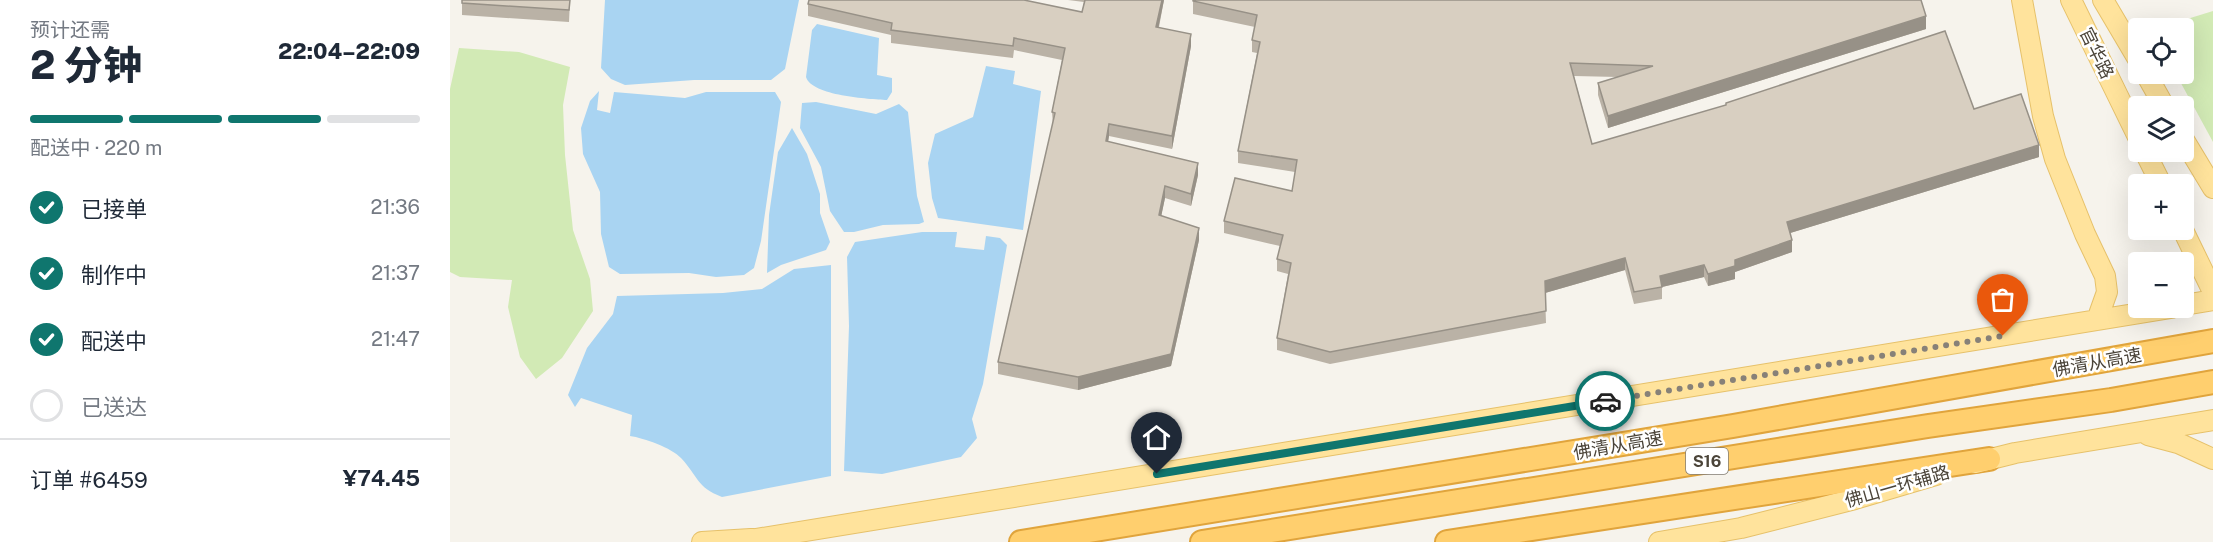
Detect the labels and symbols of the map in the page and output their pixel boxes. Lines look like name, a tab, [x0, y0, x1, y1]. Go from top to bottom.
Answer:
street label: 官华路	[2076, 24, 2118, 82]
pin	[1977, 274, 2028, 336]
street label: 佛清从高速	[2051, 344, 2143, 380]
courier	[1575, 371, 1635, 431]
pin	[1131, 412, 1182, 474]
street label: 佛清从高速	[1572, 427, 1664, 463]
road number: S16	[1686, 448, 1728, 474]
street label: 佛山一环辅路	[1842, 461, 1952, 511]

